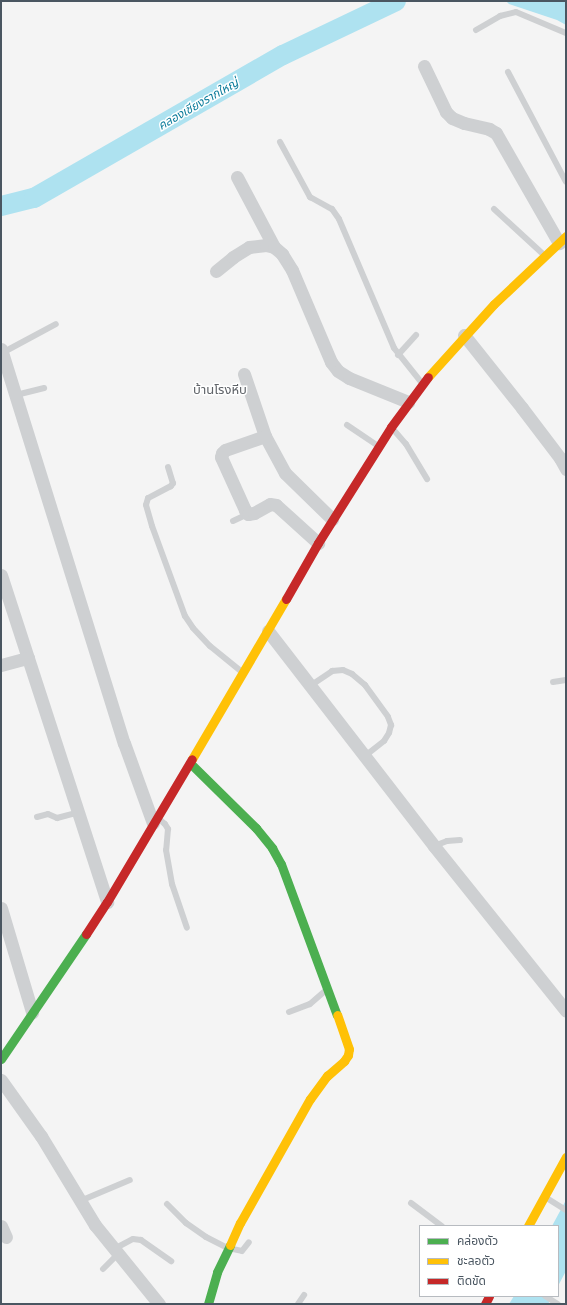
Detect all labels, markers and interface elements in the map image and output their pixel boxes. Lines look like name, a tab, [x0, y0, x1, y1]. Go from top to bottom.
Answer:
water label: คลองเชียงรากใหญ่	[155, 75, 241, 133]
district label: บ้านโรงหีบ	[193, 382, 247, 398]
legend	[419, 1225, 559, 1297]
text: คล่องตัว	[457, 1232, 498, 1249]
text: ชะลอตัว	[457, 1252, 495, 1269]
text: ติดขัด	[457, 1272, 486, 1289]

